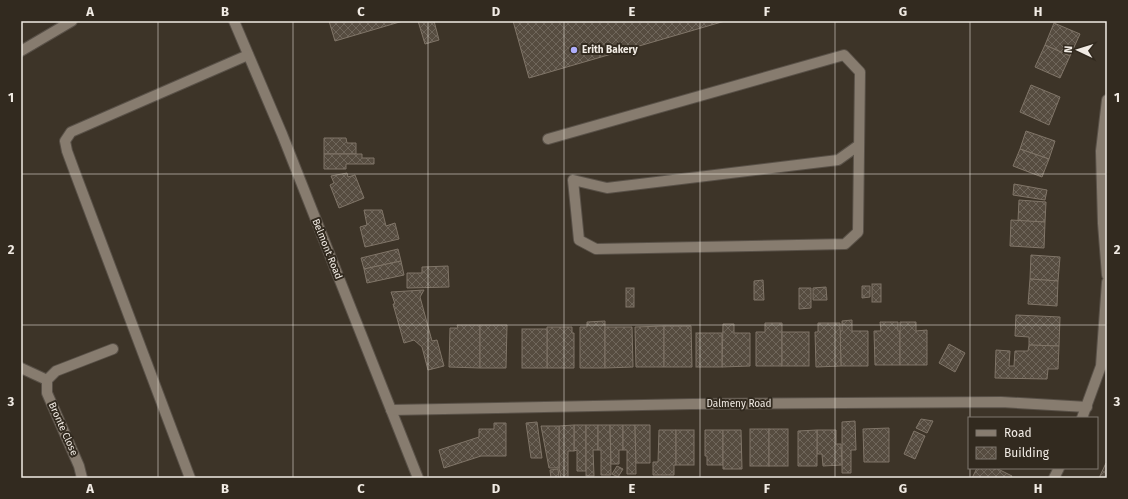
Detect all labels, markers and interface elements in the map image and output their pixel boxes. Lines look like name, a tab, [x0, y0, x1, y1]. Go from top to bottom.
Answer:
text: A	[85, 4, 94, 19]
text: B	[221, 4, 229, 19]
text: C	[357, 4, 365, 19]
text: D	[492, 4, 501, 19]
text: E	[629, 4, 636, 19]
text: F	[764, 4, 771, 19]
text: G	[899, 4, 907, 19]
text: H	[1034, 4, 1042, 19]
north arrow	[1058, 30, 1098, 70]
place label: Erith Bakery	[582, 44, 639, 56]
marker: Erith Bakery	[569, 45, 579, 55]
text: N	[1062, 45, 1075, 53]
text: 1	[8, 90, 14, 105]
text: 1	[1114, 90, 1120, 105]
street label: Belmont Road	[309, 217, 345, 281]
text: 2	[8, 242, 15, 257]
text: 2	[1114, 242, 1121, 257]
text: 3	[7, 394, 15, 409]
text: 3	[1113, 394, 1121, 409]
street label: Dalmeny Road	[706, 398, 772, 410]
street label: Bronte Close	[46, 400, 80, 458]
legend	[968, 417, 1098, 469]
text: Road	[1004, 426, 1032, 440]
text: Building	[1004, 446, 1050, 460]
text: A	[85, 481, 94, 496]
text: B	[221, 481, 229, 496]
text: C	[357, 481, 365, 496]
text: D	[492, 481, 501, 496]
text: E	[629, 481, 636, 496]
text: F	[764, 481, 771, 496]
text: G	[899, 481, 907, 496]
text: H	[1034, 481, 1042, 496]

